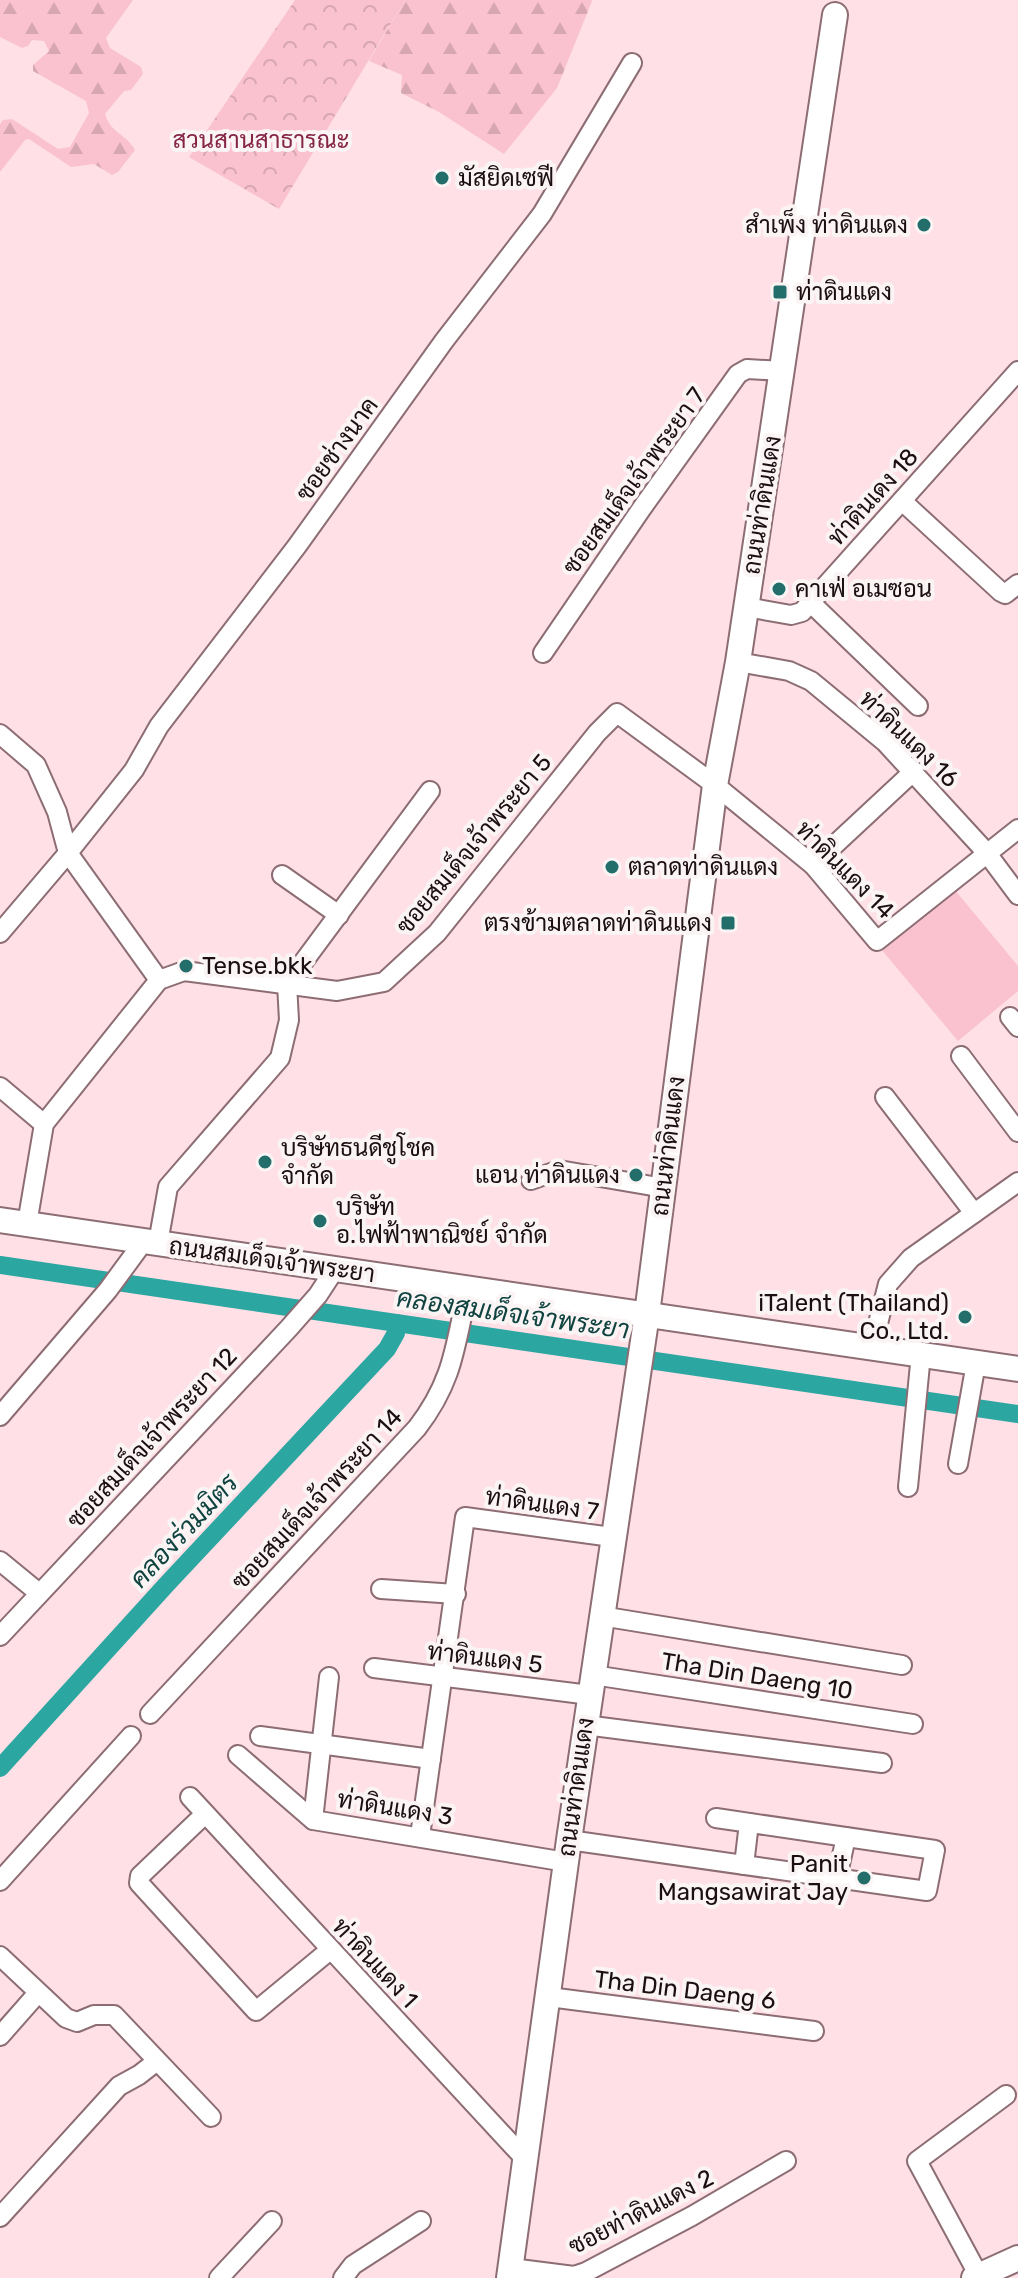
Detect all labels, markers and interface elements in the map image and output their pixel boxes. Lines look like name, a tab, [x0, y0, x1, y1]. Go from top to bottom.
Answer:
park label: สวนสานสาธารณะ	[173, 126, 349, 154]
place label: มัสยิดเซฟี	[458, 163, 554, 192]
marker: มัสยิดเซฟี	[433, 169, 451, 187]
place label: สำเพ็ง ท่าดินแดง	[745, 208, 908, 239]
marker: สำเพ็ง ท่าดินแดง	[915, 216, 933, 234]
place label: ท่าดินแดง	[796, 278, 892, 306]
marker: ท่าดินแดง	[771, 283, 789, 301]
street label: ซอยสมเด็จเจ้าพระยา 7	[554, 380, 711, 580]
street label: ซอยช่างนาค	[290, 392, 384, 506]
street label: ถนนท่าดินแดง	[737, 433, 787, 577]
street label: ท่าดินเดง 18	[822, 443, 924, 551]
place label: คาเฟ่ อเมซอน	[795, 575, 932, 603]
marker: คาเฟ่ อเมซอน	[770, 580, 788, 598]
street label: ท่าดินแดง 16	[854, 685, 964, 793]
street label: ซอยสมเด็จเจ้าพระยา 5	[388, 747, 557, 940]
street label: ท่าดินแดง 14	[790, 815, 900, 925]
place label: ตลาดท่าดินแดง	[628, 853, 778, 881]
marker: ตลาดท่าดินแดง	[603, 858, 621, 876]
place label: ตรงข้ามตลาดท่าดินแดง	[484, 908, 712, 937]
marker: ตรงข้ามตลาดท่าดินแดง	[719, 914, 737, 932]
place label: Tense.bkk	[202, 952, 313, 980]
marker: Tense.bkk	[177, 957, 195, 975]
street label: ถนนท่าดินแดง	[646, 1075, 690, 1217]
place label: บริษัทธนดีชูโชค จำกัด	[281, 1132, 435, 1190]
marker: บริษัทธนดีชูโชค จำกัด	[256, 1153, 274, 1171]
place label: แอน ท่าดินแดง	[475, 1161, 620, 1189]
marker: แอน ท่าดินแดง	[627, 1166, 645, 1184]
place label: บริษัท อ.ไฟฟ้าพาณิชย์ จำกัด	[336, 1193, 548, 1249]
marker: บริษัท อ.ไฟฟ้าพาณิชย์ จำกัด	[311, 1212, 329, 1230]
street label: ถนนสมเด็จเจ้าพระยา	[167, 1229, 377, 1288]
water label: คลองสมเด็จเจ้าพระยา	[395, 1279, 632, 1346]
place label: iTalent (Thailand) Co., Ltd.	[758, 1289, 949, 1345]
marker: iTalent (Thailand) Co., Ltd.	[956, 1308, 974, 1326]
street label: ซอยสมเด็จเจ้าพระยา 12	[59, 1340, 243, 1534]
street label: ซอยสมเด็จเจ้าพระยา 14	[224, 1401, 408, 1595]
water label: คลองร่วมมิตร	[124, 1467, 245, 1594]
street label: ท่าดินแดง 7	[484, 1482, 600, 1526]
street label: ท่าดินแดง 5	[426, 1637, 544, 1679]
street label: Tha Din Daeng 10	[659, 1647, 855, 1705]
street label: ถนนท่าดินแดง	[552, 1716, 600, 1858]
street label: ท่าดินแดง 3	[335, 1785, 455, 1831]
place label: Panit Mangsawirat Jay	[658, 1850, 848, 1906]
marker: Panit Mangsawirat Jay	[855, 1869, 873, 1887]
street label: ท่าดินแดง 1	[327, 1912, 423, 2014]
street label: Tha Din Daeng 6	[593, 1965, 777, 2015]
street label: ซอยท่าดินแดง 2	[564, 2164, 718, 2260]

